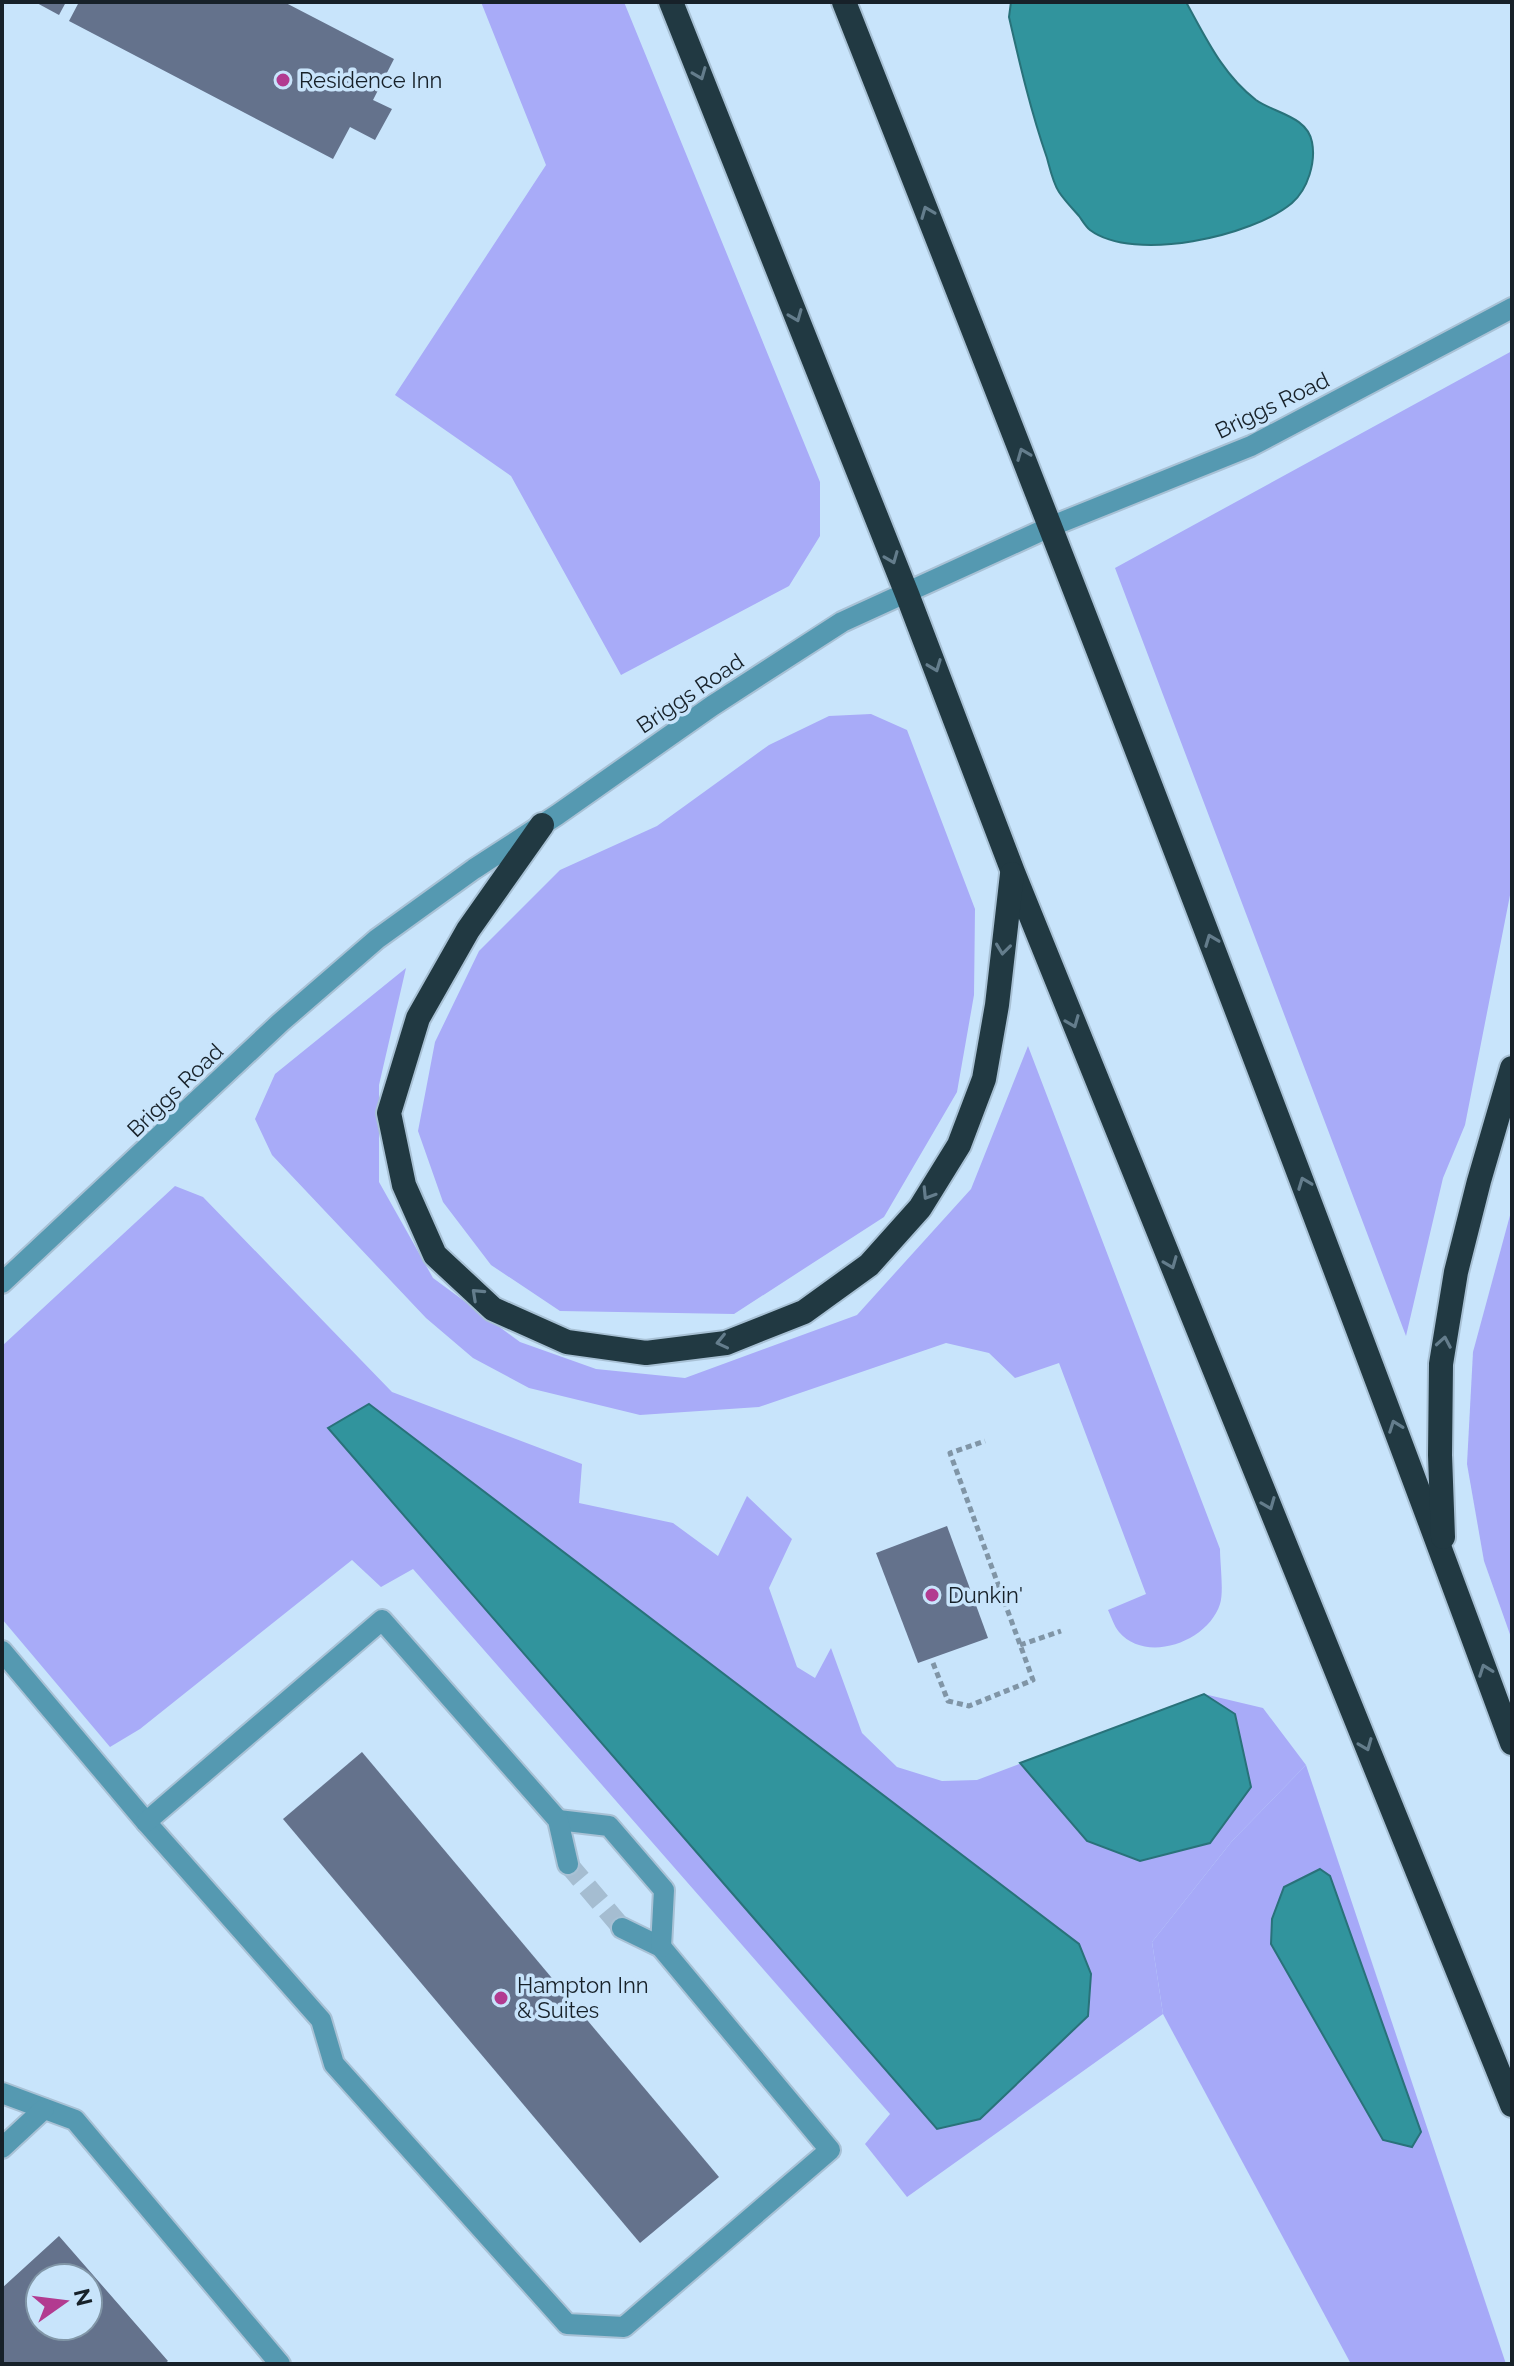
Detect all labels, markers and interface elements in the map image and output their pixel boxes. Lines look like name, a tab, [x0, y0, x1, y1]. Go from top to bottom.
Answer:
place label: Residence Inn	[299, 67, 442, 93]
one-way arrow	[690, 67, 707, 81]
marker: Residence Inn	[274, 71, 292, 89]
one-way arrow	[920, 206, 937, 220]
one-way arrow	[786, 308, 803, 322]
street label: Briggs Road	[1211, 366, 1333, 444]
one-way arrow	[1016, 448, 1033, 462]
one-way arrow	[882, 550, 899, 564]
street label: Briggs Road	[632, 648, 748, 738]
one-way arrow	[925, 658, 942, 672]
one-way arrow	[1204, 934, 1221, 948]
one-way arrow	[995, 943, 1012, 956]
one-way arrow	[1064, 1014, 1080, 1028]
street label: Briggs Road	[122, 1038, 228, 1142]
one-way arrow	[1297, 1177, 1314, 1191]
one-way arrow	[922, 1185, 938, 1200]
one-way arrow	[1161, 1255, 1178, 1269]
one-way arrow	[471, 1289, 486, 1303]
one-way arrow	[716, 1333, 729, 1350]
one-way arrow	[1435, 1335, 1452, 1349]
one-way arrow	[1388, 1420, 1405, 1434]
one-way arrow	[1259, 1496, 1276, 1510]
place label: Dunkin'	[948, 1582, 1023, 1608]
marker: Dunkin'	[923, 1586, 941, 1604]
one-way arrow	[1478, 1664, 1495, 1678]
one-way arrow	[1356, 1737, 1373, 1751]
place label: Hampton Inn & Suites	[517, 1972, 649, 2023]
marker: Hampton Inn & Suites	[492, 1989, 510, 2007]
north arrow	[24, 2262, 104, 2342]
text: N	[69, 2286, 98, 2308]

